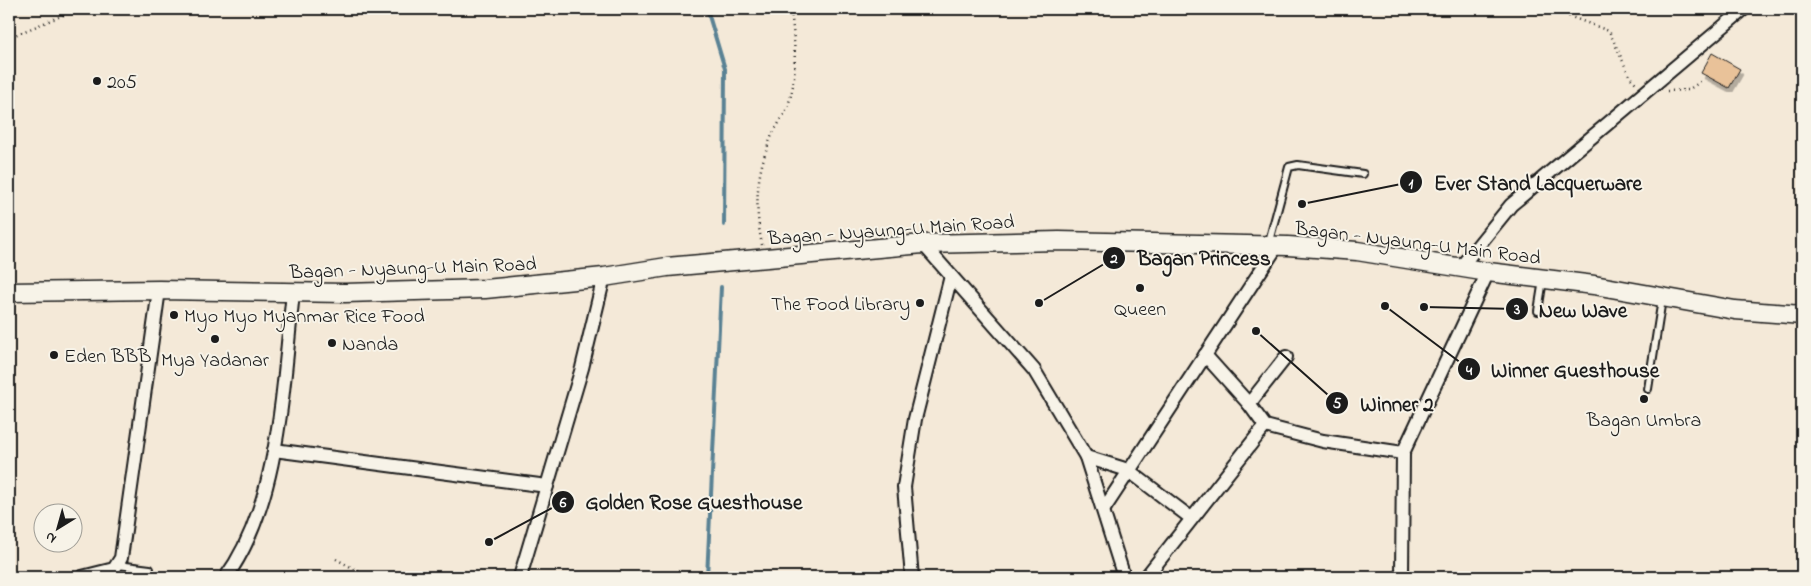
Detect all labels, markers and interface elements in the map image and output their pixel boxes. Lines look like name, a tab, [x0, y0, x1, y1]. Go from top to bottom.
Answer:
place label: 205	[107, 69, 137, 98]
marker: 205	[91, 75, 103, 87]
callout: Ever Stand Lacquerware	[1399, 164, 1652, 200]
text: Ever Stand Lacquerware	[1434, 170, 1643, 200]
text: 1	[1409, 173, 1414, 195]
street label: Bagan - Nyaung-U Main Road	[766, 208, 1016, 256]
street label: Bagan - Nyaung-U Main Road	[1292, 215, 1542, 275]
callout: Bagan Princess	[1102, 240, 1280, 276]
text: Bagan Princess	[1136, 245, 1271, 277]
text: 2	[1109, 248, 1118, 270]
street label: Bagan - Nyaung-U Main Road	[288, 251, 537, 289]
marker: Queen	[1134, 282, 1146, 294]
place label: The Food Library	[771, 291, 910, 320]
callout: New Wave	[1504, 291, 1638, 327]
place label: Queen	[1114, 296, 1166, 325]
marker: The Food Library	[914, 297, 926, 309]
text: New Wave	[1539, 297, 1628, 327]
text: 3	[1513, 299, 1520, 321]
place label: Myo Myo Myanmar Rice Food	[184, 303, 425, 332]
marker: Myo Myo Myanmar Rice Food	[168, 309, 180, 321]
place label: Nanda	[342, 331, 398, 360]
marker: Mya Yadanar	[209, 333, 221, 345]
marker: Nanda	[326, 337, 338, 349]
place label: Eden BBB	[64, 343, 152, 372]
place label: Mya Yadanar	[161, 347, 270, 376]
marker: Eden BBB	[48, 349, 60, 361]
callout: Winner Guesthouse	[1456, 351, 1669, 387]
text: Winner Guesthouse	[1491, 357, 1660, 387]
text: 4	[1465, 360, 1473, 382]
callout: Winner 2	[1325, 385, 1443, 421]
text: Winner 2	[1360, 391, 1434, 421]
text: 5	[1333, 393, 1342, 415]
marker: Bagan Umbra	[1638, 393, 1650, 405]
place label: Bagan Umbra	[1586, 407, 1701, 437]
callout: Golden Rose Guesthouse	[550, 484, 812, 520]
text: Golden Rose Guesthouse	[586, 489, 803, 519]
text: 6	[559, 492, 567, 514]
north arrow	[32, 504, 82, 554]
text: N	[41, 526, 61, 548]

